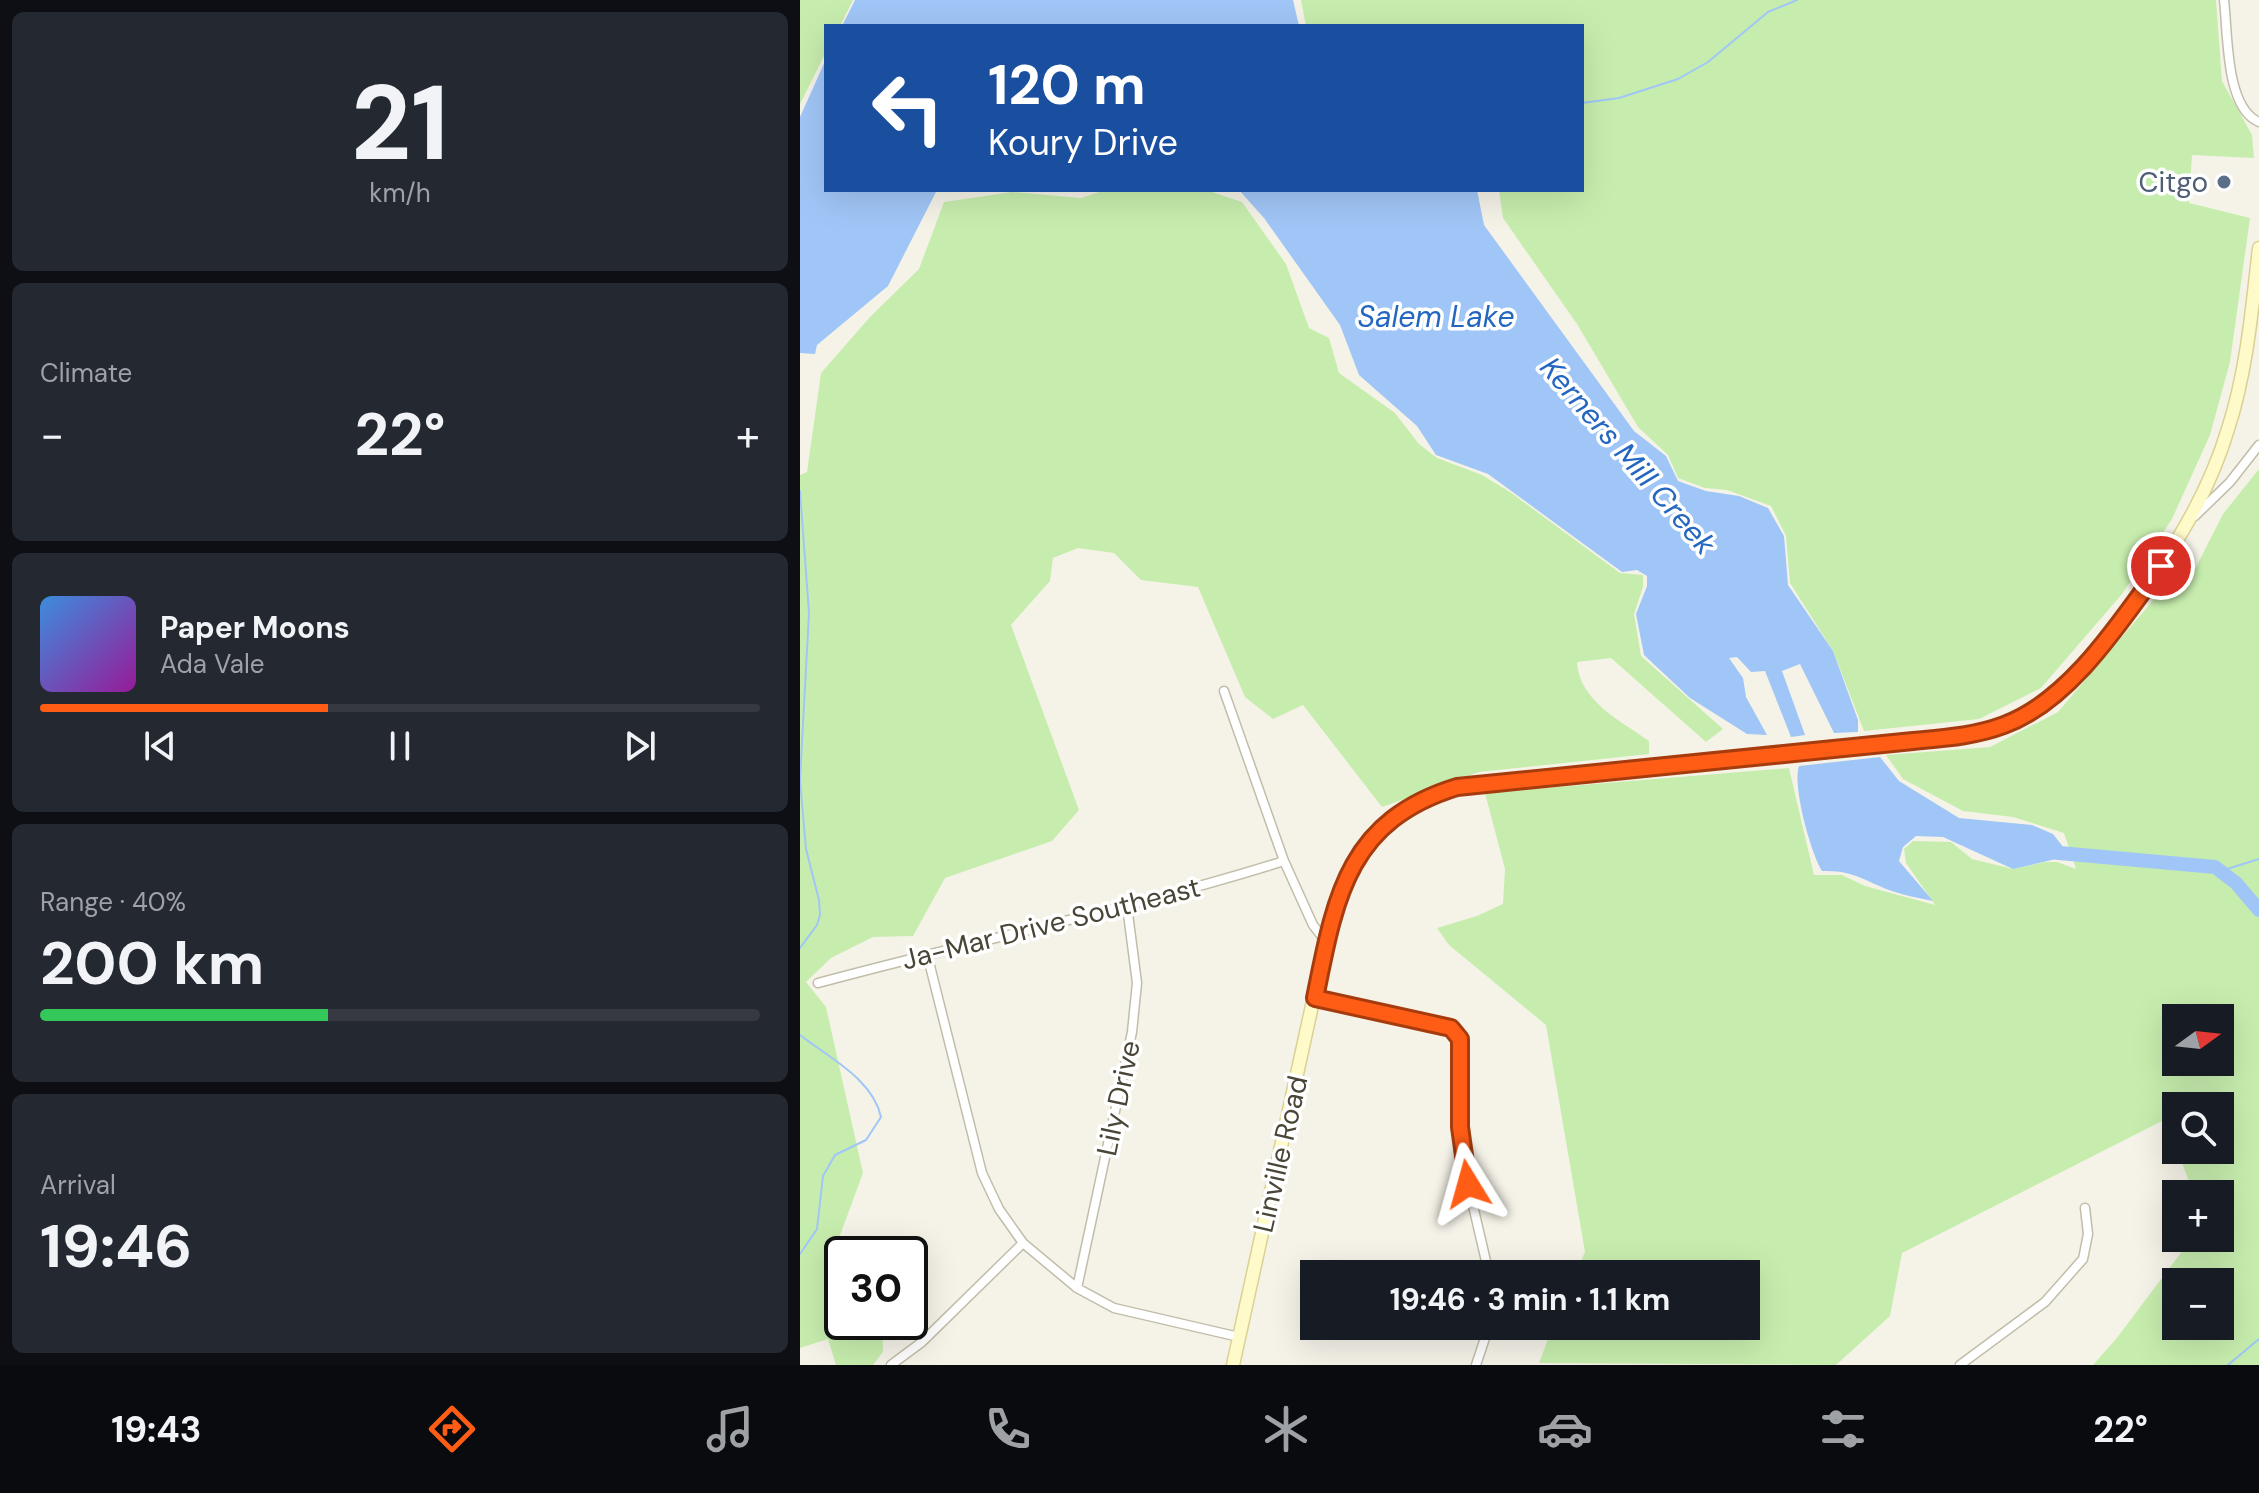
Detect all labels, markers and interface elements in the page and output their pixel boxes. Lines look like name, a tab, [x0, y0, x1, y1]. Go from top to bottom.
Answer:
text: 120 m	[988, 48, 1146, 121]
text: 21	[351, 56, 449, 191]
icon: left	[856, 56, 960, 160]
text: Koury Drive	[988, 119, 1178, 166]
place label: Citgo	[2139, 164, 2208, 201]
marker: Citgo	[2215, 173, 2233, 191]
text: km/h	[369, 176, 431, 210]
water label: Salem Lake	[1358, 297, 1514, 336]
water label: Kerners Mill Creek	[1532, 349, 1725, 563]
text: Climate	[40, 356, 132, 390]
text: 22°	[354, 395, 446, 474]
text: −	[40, 406, 64, 464]
text: +	[736, 406, 760, 464]
pin	[2127, 532, 2195, 600]
icon: arrive	[2139, 544, 2183, 588]
text: Paper Moons	[160, 608, 350, 647]
text: Ada Vale	[160, 647, 265, 681]
icon: previous	[138, 724, 182, 768]
icon: pause	[378, 724, 422, 768]
icon: next	[618, 724, 662, 768]
street label: Ja-Mar Drive Southeast	[898, 868, 1204, 978]
text: Range · 40%	[40, 885, 186, 919]
text: 200 km	[40, 924, 264, 1003]
north arrow	[2162, 1004, 2234, 1076]
map controls	[2162, 1004, 2234, 1340]
street label: Lily Drive	[1088, 1037, 1149, 1159]
street label: Linville Road	[1244, 1072, 1316, 1236]
button: search	[2162, 1092, 2234, 1164]
position arrow	[1426, 1142, 1510, 1226]
text: Arrival	[40, 1168, 116, 1202]
button: +	[2162, 1180, 2234, 1252]
text: 19:46	[40, 1207, 192, 1286]
speed limit sign: 30	[824, 1236, 928, 1340]
button: −	[2162, 1268, 2234, 1340]
text: 19:46 · 3 min · 1.1 km	[1390, 1280, 1670, 1319]
icon: directions	[424, 1401, 480, 1457]
icon: music	[702, 1401, 758, 1457]
icon: phone	[980, 1401, 1036, 1457]
icon: climate	[1258, 1401, 1314, 1457]
icon: car	[1537, 1401, 1593, 1457]
icon: filters	[1815, 1401, 1871, 1457]
text: 19:43	[111, 1406, 201, 1453]
text: 22°	[2093, 1406, 2148, 1453]

